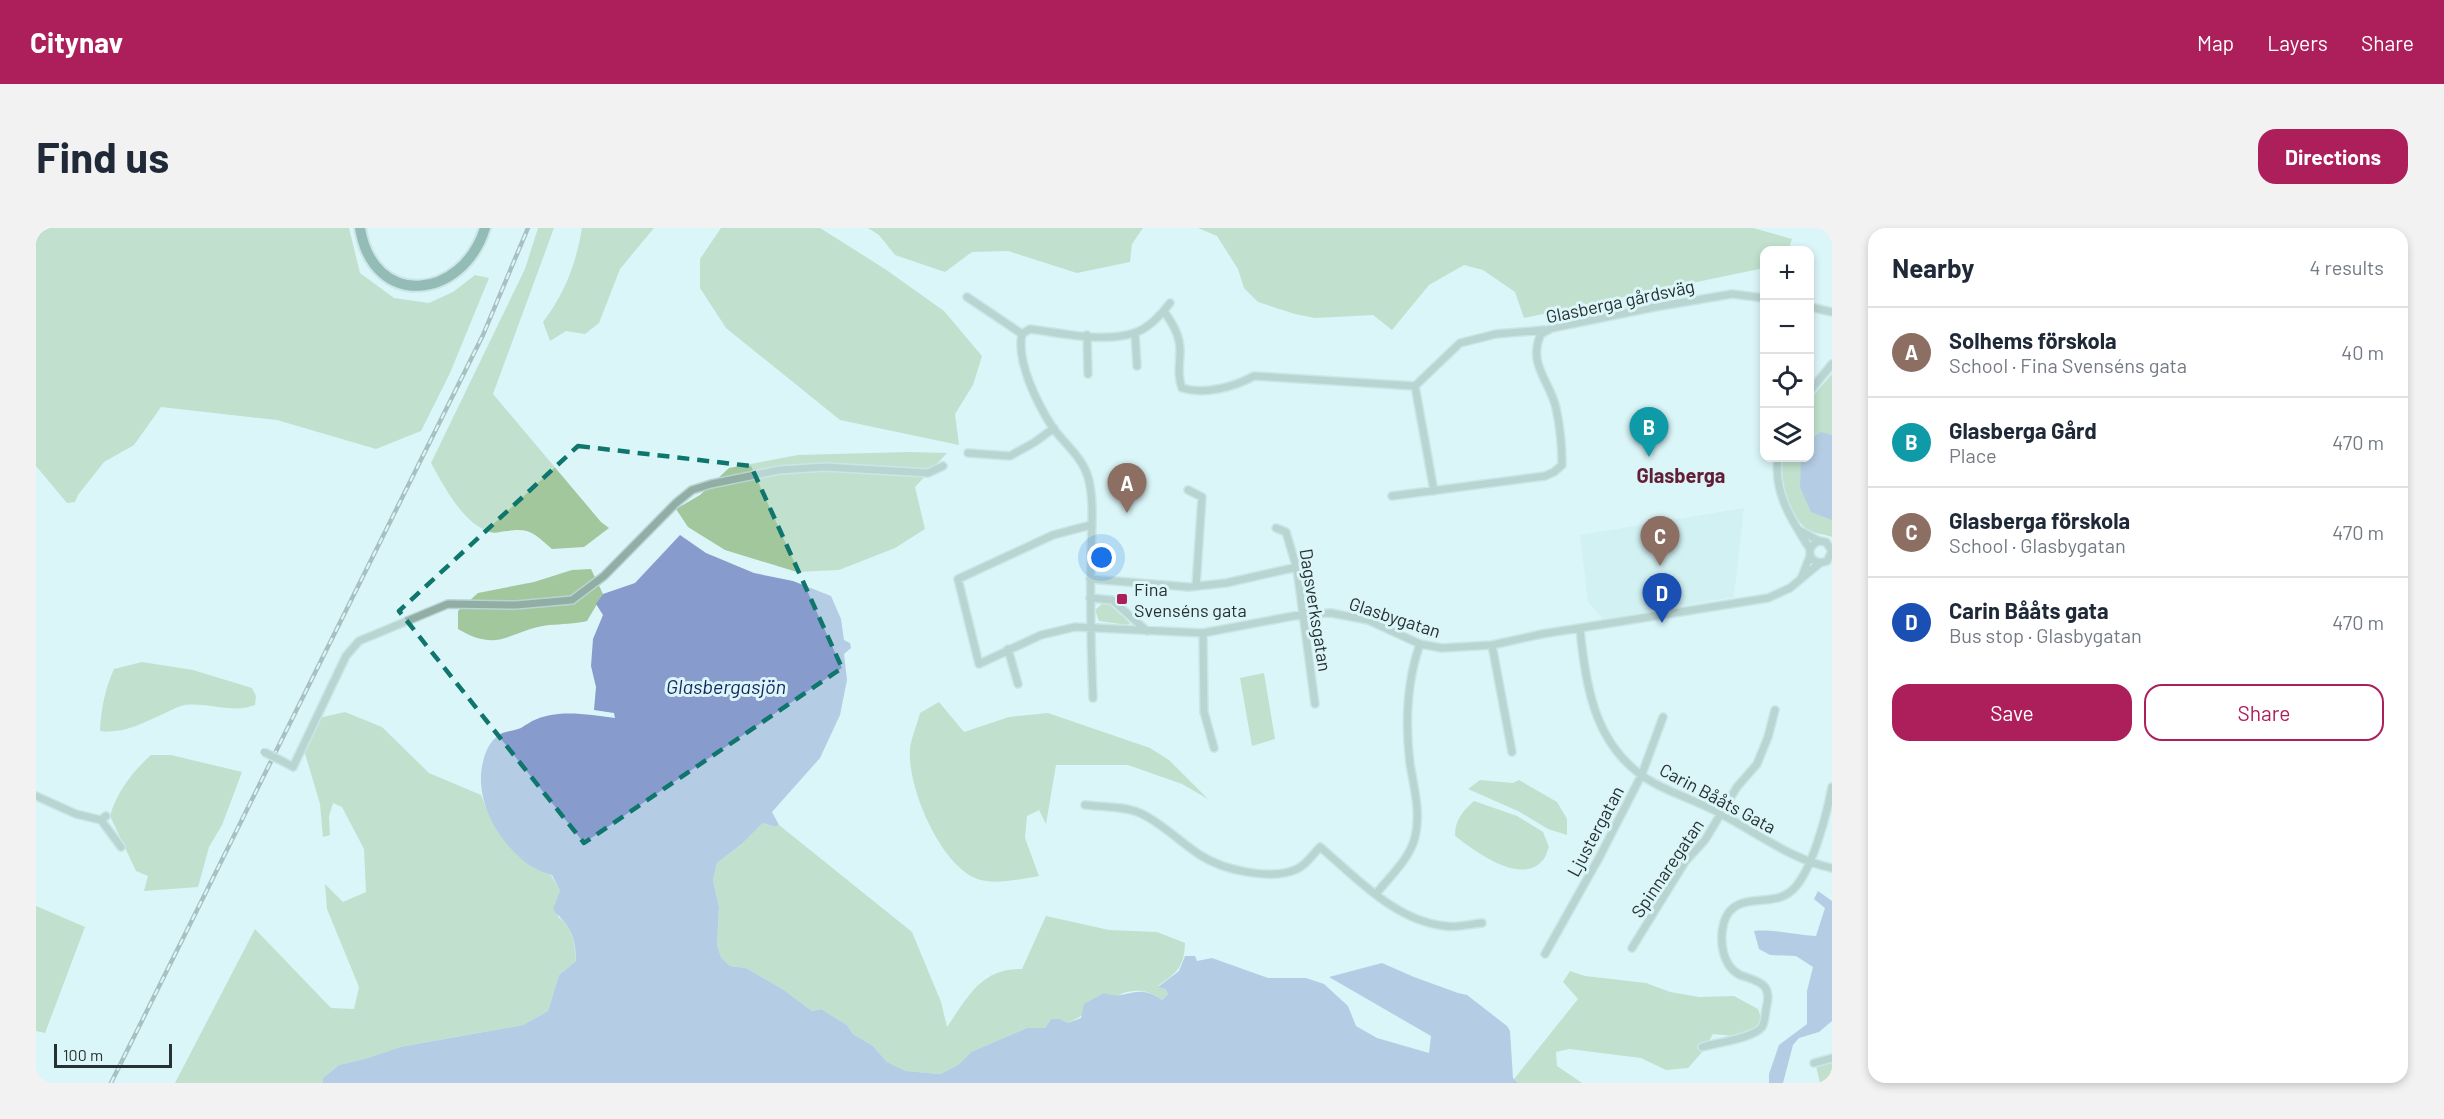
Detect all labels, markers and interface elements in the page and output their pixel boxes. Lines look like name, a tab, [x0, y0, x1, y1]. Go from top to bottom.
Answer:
text: Citynav	[30, 25, 123, 59]
text: Map	[2197, 30, 2234, 55]
text: Layers	[2267, 30, 2328, 55]
text: Share	[2361, 30, 2414, 55]
button: Directions	[2258, 129, 2408, 184]
text: Find us	[36, 131, 169, 181]
map controls	[1760, 246, 1814, 462]
button: +	[1760, 246, 1814, 300]
text: Nearby	[1892, 252, 1974, 283]
text: 4 results	[2309, 255, 2384, 279]
street label: Glasberga gårdsväg	[1544, 274, 1696, 328]
button: −	[1760, 300, 1814, 354]
text: Solhems förskola	[1949, 327, 2117, 353]
text: A	[1905, 340, 1918, 364]
text: 40 m	[2341, 340, 2384, 364]
text: School · Fina Svenséns gata	[1949, 353, 2187, 377]
button: locate	[1760, 354, 1814, 408]
pin: B	[1630, 408, 1668, 457]
button: layers	[1760, 408, 1814, 462]
text: Glasberga Gård	[1949, 417, 2097, 443]
text: B	[1905, 430, 1918, 454]
text: 470 m	[2332, 430, 2384, 454]
text: Place	[1949, 443, 1997, 467]
district label: Glasberga	[1637, 463, 1725, 487]
pin: A	[1108, 464, 1146, 513]
text: Glasberga förskola	[1949, 507, 2130, 533]
pin: C	[1640, 516, 1680, 566]
text: C	[1905, 520, 1918, 544]
text: 470 m	[2332, 520, 2384, 544]
text: School · Glasbygatan	[1949, 533, 2126, 557]
your location	[1087, 543, 1116, 572]
street label: Dagsverksgatan	[1295, 547, 1337, 673]
pin: D	[1642, 574, 1682, 623]
place label: Fina Svenséns gata	[1134, 578, 1247, 621]
marker: Fina Svenséns gata	[1115, 592, 1129, 606]
street label: Glasbygatan	[1347, 592, 1443, 642]
text: Carin Bååts gata	[1949, 597, 2109, 623]
text: D	[1905, 610, 1918, 634]
text: 470 m	[2332, 610, 2384, 634]
text: Bus stop · Glasbygatan	[1949, 623, 2142, 647]
water label: Glasbergasjön	[666, 674, 786, 698]
button: Save	[1892, 684, 2132, 741]
button: Share	[2144, 684, 2384, 741]
street label: Carin Bååts Gata	[1656, 758, 1780, 838]
street label: Ljustergatan	[1562, 782, 1628, 880]
street label: Spinnaregatan	[1626, 815, 1708, 921]
scale bar	[54, 1041, 172, 1068]
text: 100 m	[63, 1045, 103, 1064]

